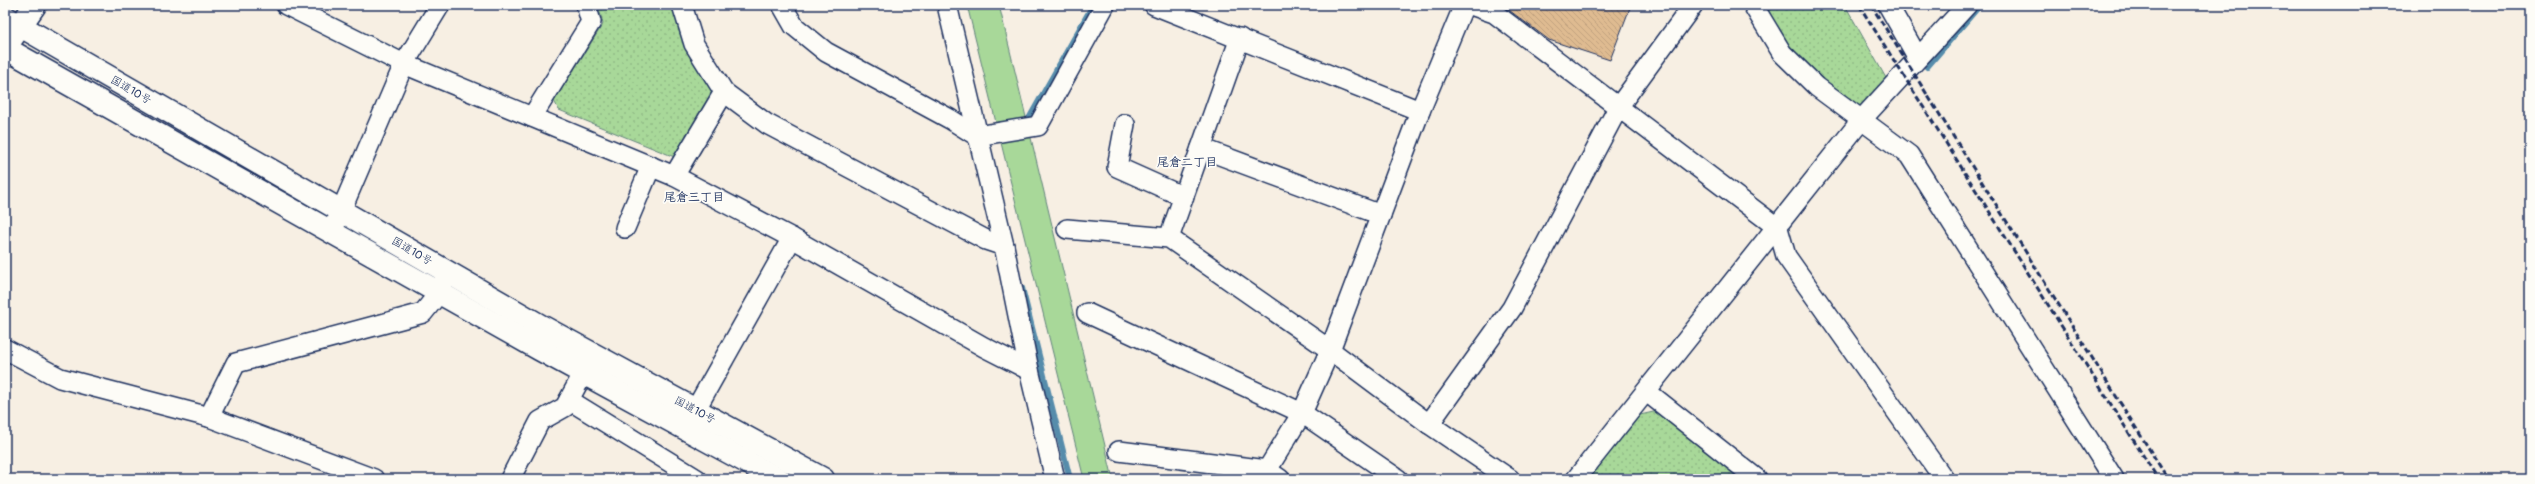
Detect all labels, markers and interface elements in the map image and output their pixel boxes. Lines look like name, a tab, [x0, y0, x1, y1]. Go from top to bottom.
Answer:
street label: 国道10号	[108, 73, 154, 107]
district label: 尾倉二丁目	[1157, 155, 1217, 170]
district label: 尾倉三丁目	[664, 190, 724, 205]
street label: 国道10号	[389, 234, 435, 268]
street label: 国道10号	[672, 394, 718, 426]

